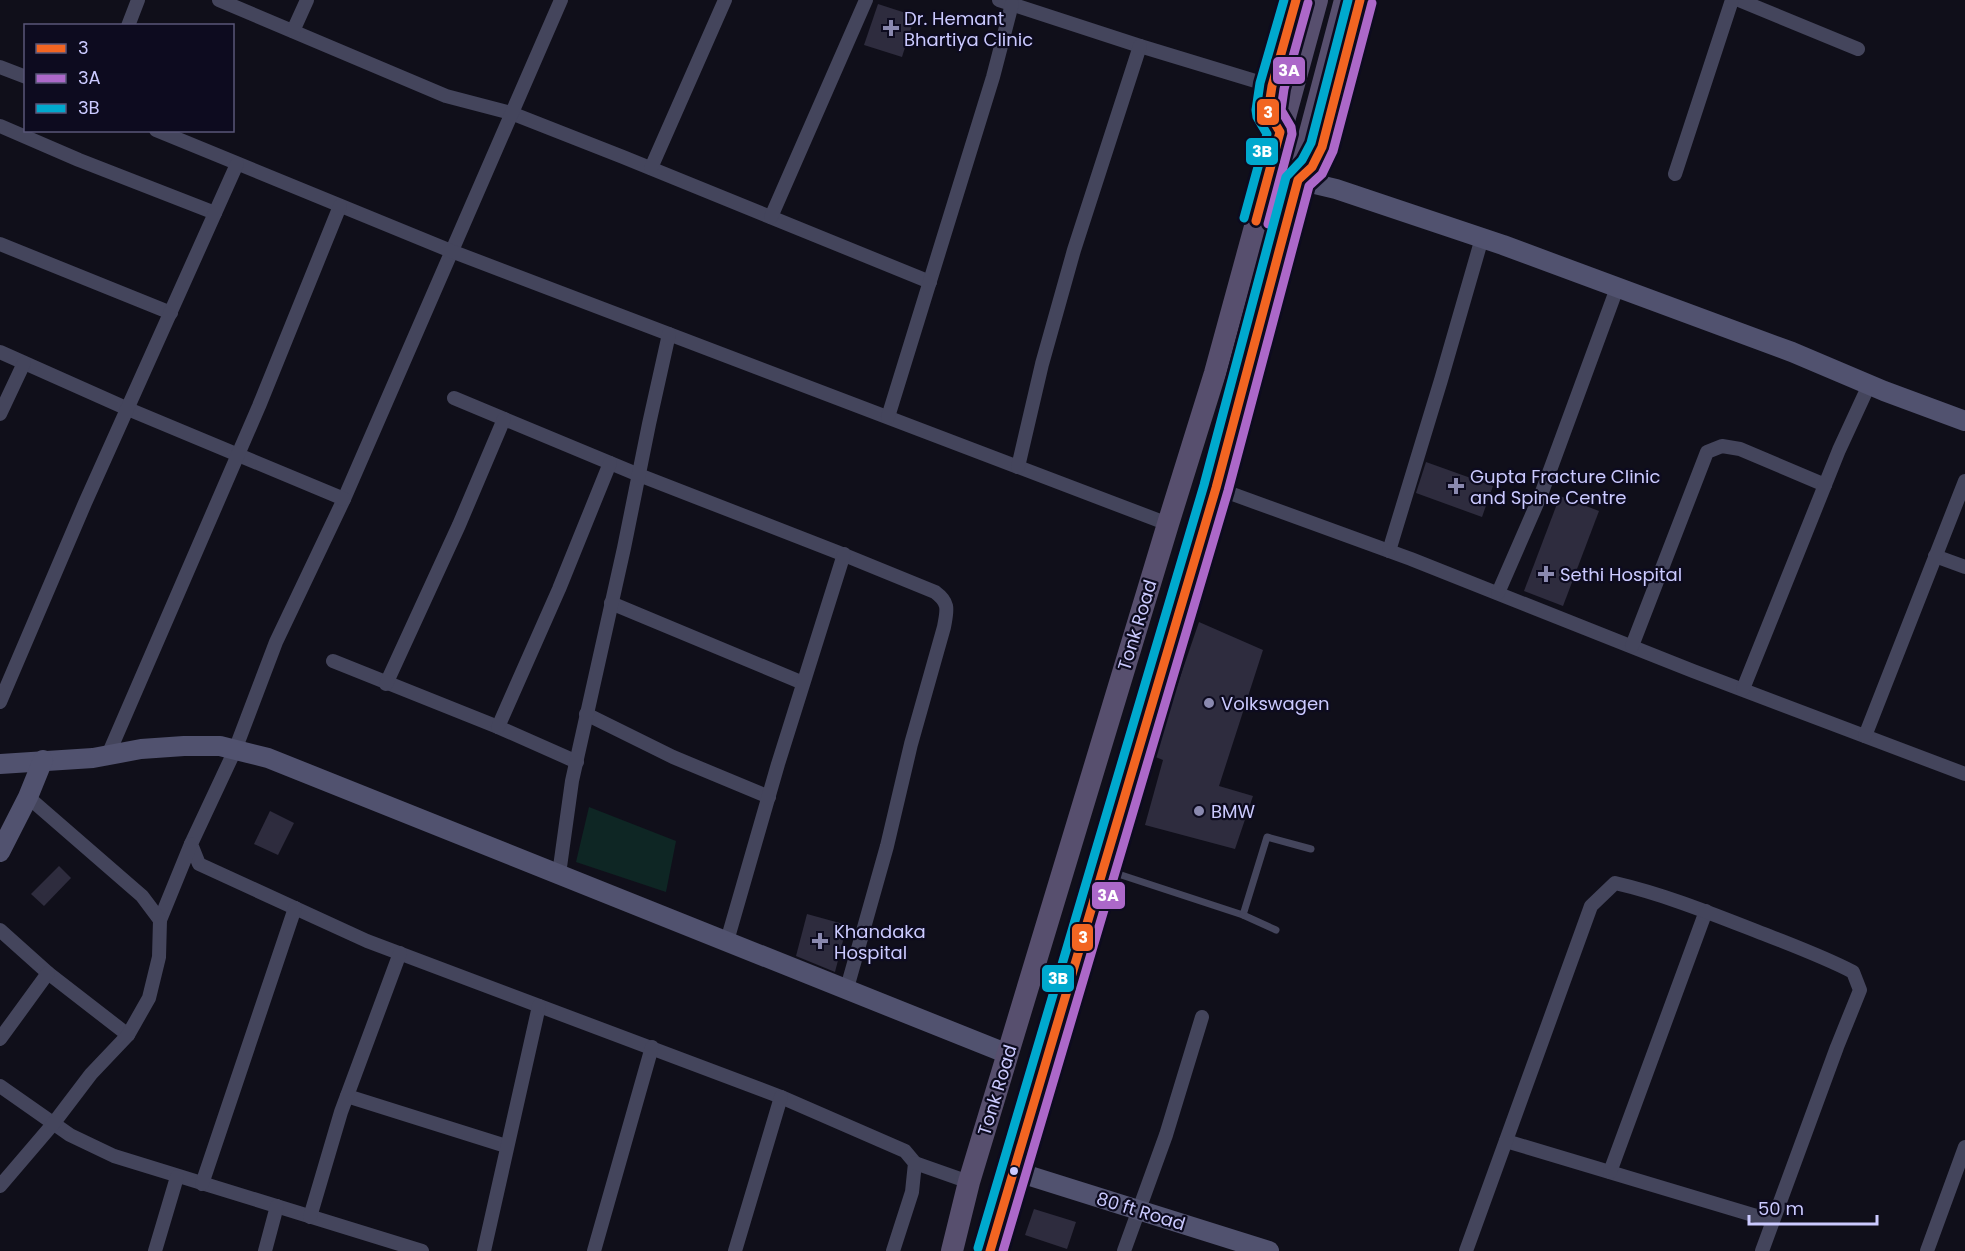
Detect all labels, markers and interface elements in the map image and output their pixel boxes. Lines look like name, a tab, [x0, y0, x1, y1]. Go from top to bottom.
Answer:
place label: Dr. Hemant Bhartiya Clinic	[904, 6, 1033, 52]
marker: Dr. Hemant Bhartiya Clinic	[882, 19, 900, 37]
legend	[24, 24, 234, 132]
text: 3	[78, 35, 89, 60]
line badge: 3A	[1272, 56, 1306, 85]
text: 3A	[1278, 59, 1300, 82]
text: 3A	[78, 65, 101, 90]
text: 3B	[78, 95, 100, 120]
line badge: 3	[1256, 98, 1280, 126]
text: 3	[1263, 101, 1273, 124]
line badge: 3B	[1245, 137, 1279, 166]
text: 3B	[1252, 140, 1272, 163]
place label: Gupta Fracture Clinic and Spine Centre	[1470, 464, 1661, 510]
marker: Gupta Fracture Clinic and Spine Centre	[1447, 477, 1465, 495]
place label: Sethi Hospital	[1560, 562, 1682, 587]
marker: Sethi Hospital	[1537, 565, 1555, 583]
street label: Tonk Road	[1111, 577, 1163, 673]
place label: Volkswagen	[1221, 691, 1330, 716]
marker: Volkswagen	[1202, 696, 1216, 710]
place label: BMW	[1211, 799, 1256, 824]
marker: BMW	[1192, 804, 1206, 818]
line badge: 3A	[1091, 881, 1126, 910]
text: 3A	[1097, 884, 1119, 907]
place label: Khandaka Hospital	[834, 919, 926, 965]
line badge: 3	[1071, 923, 1094, 952]
text: 3	[1078, 926, 1088, 949]
marker: Khandaka Hospital	[811, 932, 829, 950]
line badge: 3B	[1041, 964, 1075, 993]
text: 3B	[1048, 967, 1068, 990]
street label: Tonk Road	[971, 1042, 1023, 1138]
unlabelled marker	[1008, 1165, 1020, 1177]
street label: 80 ft Road	[1094, 1186, 1188, 1236]
scale bar	[1749, 1188, 1876, 1226]
text: 50 m	[1758, 1196, 1804, 1221]

